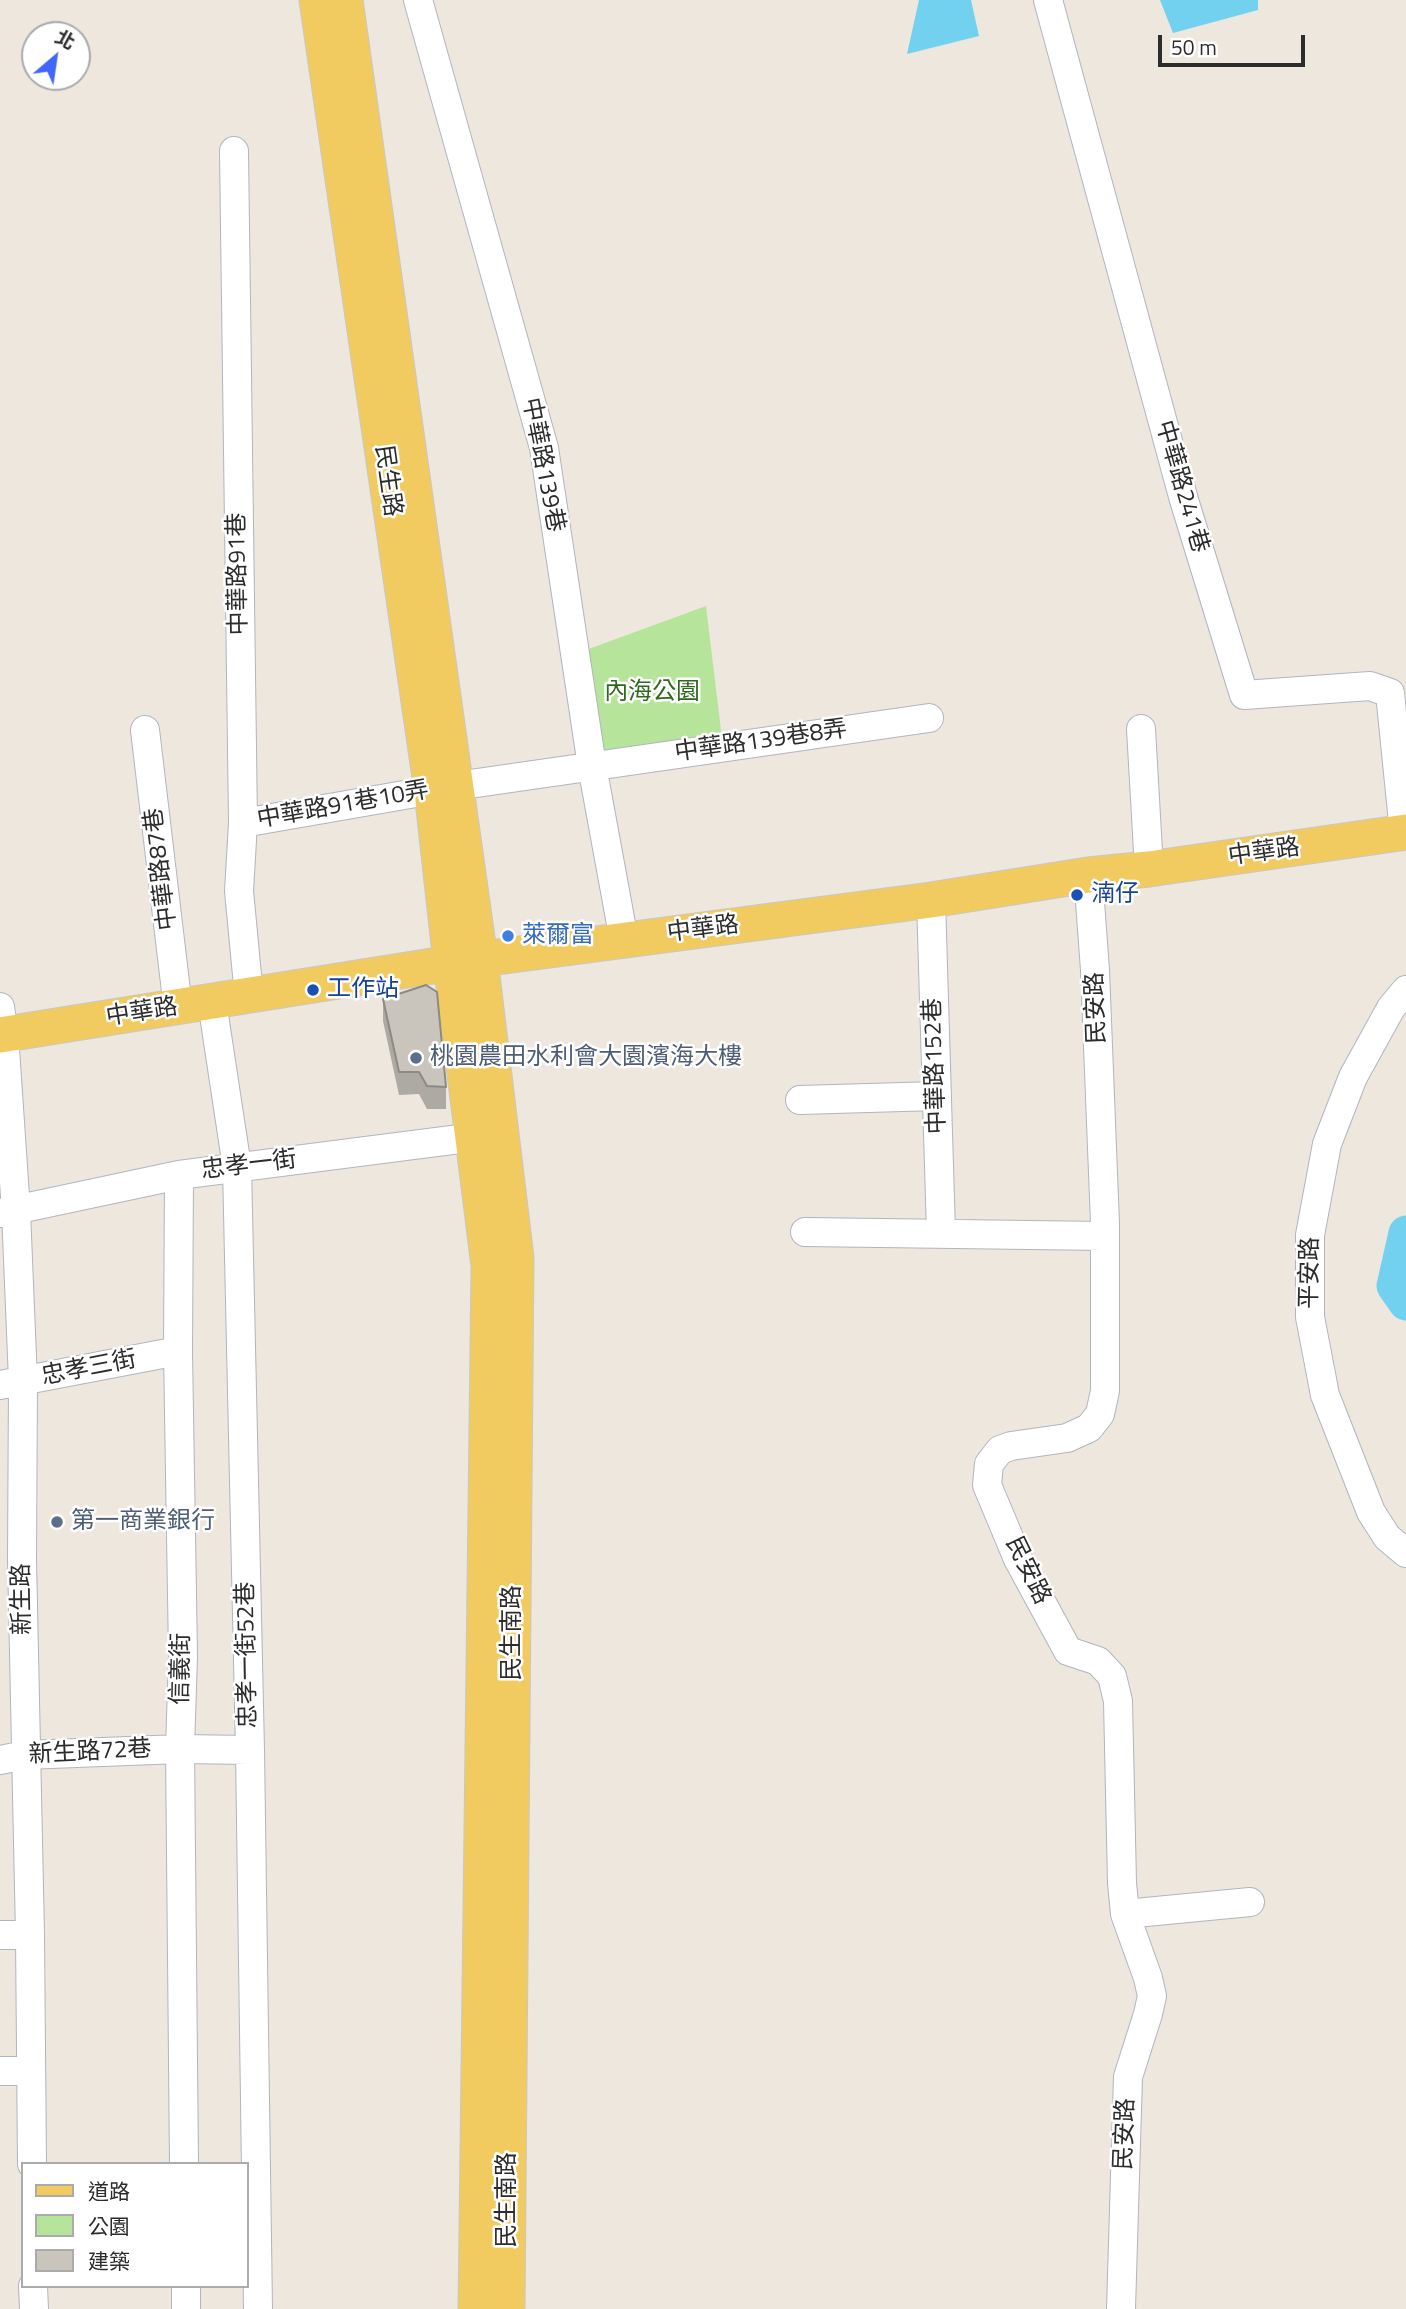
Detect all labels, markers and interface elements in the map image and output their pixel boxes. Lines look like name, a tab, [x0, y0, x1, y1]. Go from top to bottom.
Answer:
north arrow	[21, 21, 91, 91]
scale bar	[1161, 21, 1308, 65]
text: 北	[50, 22, 81, 56]
text: 50 m	[1171, 31, 1217, 63]
street label: 中華路139巷	[515, 395, 569, 535]
street label: 中華路241巷	[1148, 418, 1214, 556]
street label: 民生路	[368, 443, 406, 519]
street label: 中華路91巷	[224, 512, 254, 636]
park label: 內海公園	[604, 679, 700, 707]
street label: 中華路139巷8弄	[673, 716, 849, 768]
street label: 中華路91巷10弄	[255, 777, 431, 835]
street label: 中華路87巷	[140, 806, 184, 932]
street label: 中華路	[1226, 834, 1302, 872]
place label: 湳仔	[1091, 881, 1139, 909]
marker: 湳仔	[1069, 887, 1085, 903]
street label: 中華路	[666, 911, 740, 949]
place label: 萊爾富	[522, 922, 594, 950]
marker: 萊爾富	[500, 928, 516, 944]
street label: 民安路	[1081, 972, 1113, 1044]
place label: 工作站	[327, 976, 399, 1004]
marker: 工作站	[305, 982, 321, 998]
street label: 中華路	[104, 993, 180, 1033]
street label: 中華路152巷	[919, 997, 953, 1135]
place label: 桃園農田水利會大園濱海大樓	[430, 1044, 742, 1072]
marker: 桃園農田水利會大園濱海大樓	[408, 1050, 424, 1066]
street label: 忠孝一街	[200, 1146, 298, 1186]
street label: 平安路	[1296, 1237, 1326, 1309]
street label: 忠孝三街	[39, 1346, 139, 1392]
place label: 第一商業銀行	[71, 1508, 215, 1536]
marker: 第一商業銀行	[49, 1514, 65, 1530]
street label: 民安路	[998, 1532, 1056, 1610]
street label: 新生路	[8, 1563, 38, 1635]
street label: 忠孝一街52巷	[232, 1581, 264, 1729]
street label: 民生南路	[499, 1585, 527, 1681]
street label: 信義街	[167, 1633, 197, 1705]
street label: 新生路72巷	[28, 1735, 152, 1771]
street label: 民安路	[1110, 2098, 1142, 2170]
street label: 民生南路	[494, 2152, 522, 2248]
legend	[21, 2162, 248, 2288]
text: 道路	[88, 2175, 130, 2207]
text: 公園	[88, 2210, 130, 2242]
text: 建築	[88, 2245, 130, 2277]

